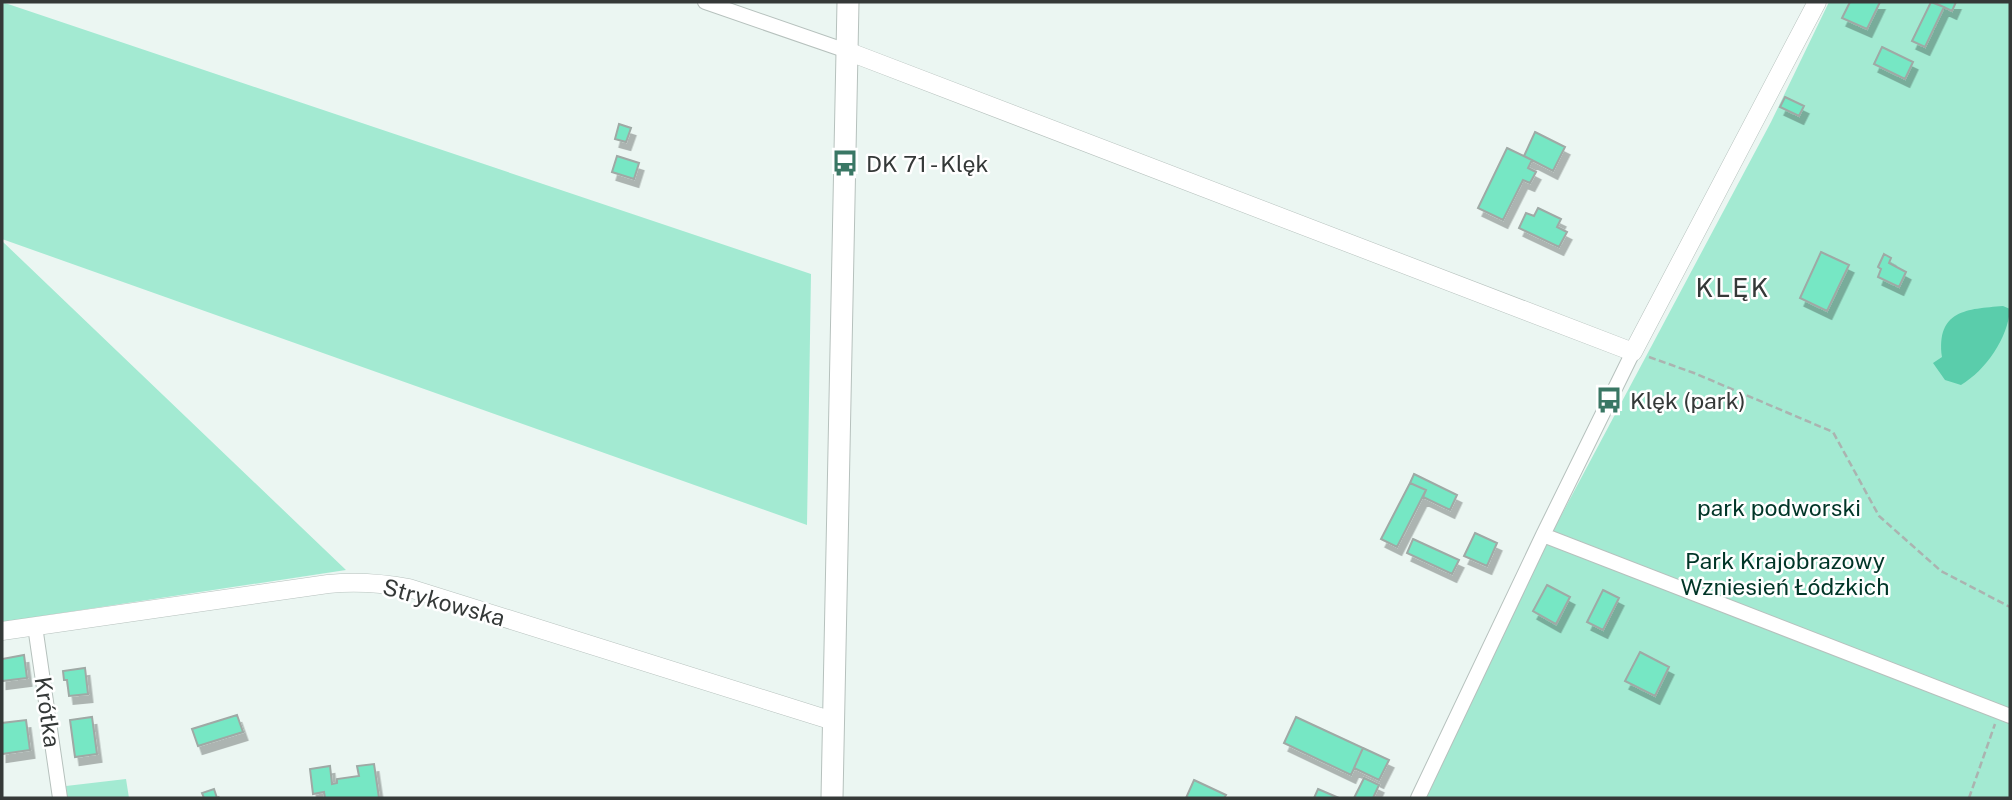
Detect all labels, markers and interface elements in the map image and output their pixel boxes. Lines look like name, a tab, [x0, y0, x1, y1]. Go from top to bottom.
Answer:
bus stop icon: DK 71 - Klęk	[830, 148, 860, 178]
place label: DK 71 - Klęk	[866, 150, 988, 177]
district label: KLĘK	[1696, 272, 1770, 303]
bus stop icon: Klęk (park)	[1594, 385, 1624, 415]
place label: Klęk (park)	[1630, 387, 1746, 414]
park label: park podworski	[1697, 494, 1861, 521]
park label: Park Krajobrazowy Wzniesień Łódzkich	[1681, 547, 1889, 600]
street label: Strykowska	[380, 573, 508, 631]
street label: Krótka	[30, 675, 66, 749]

